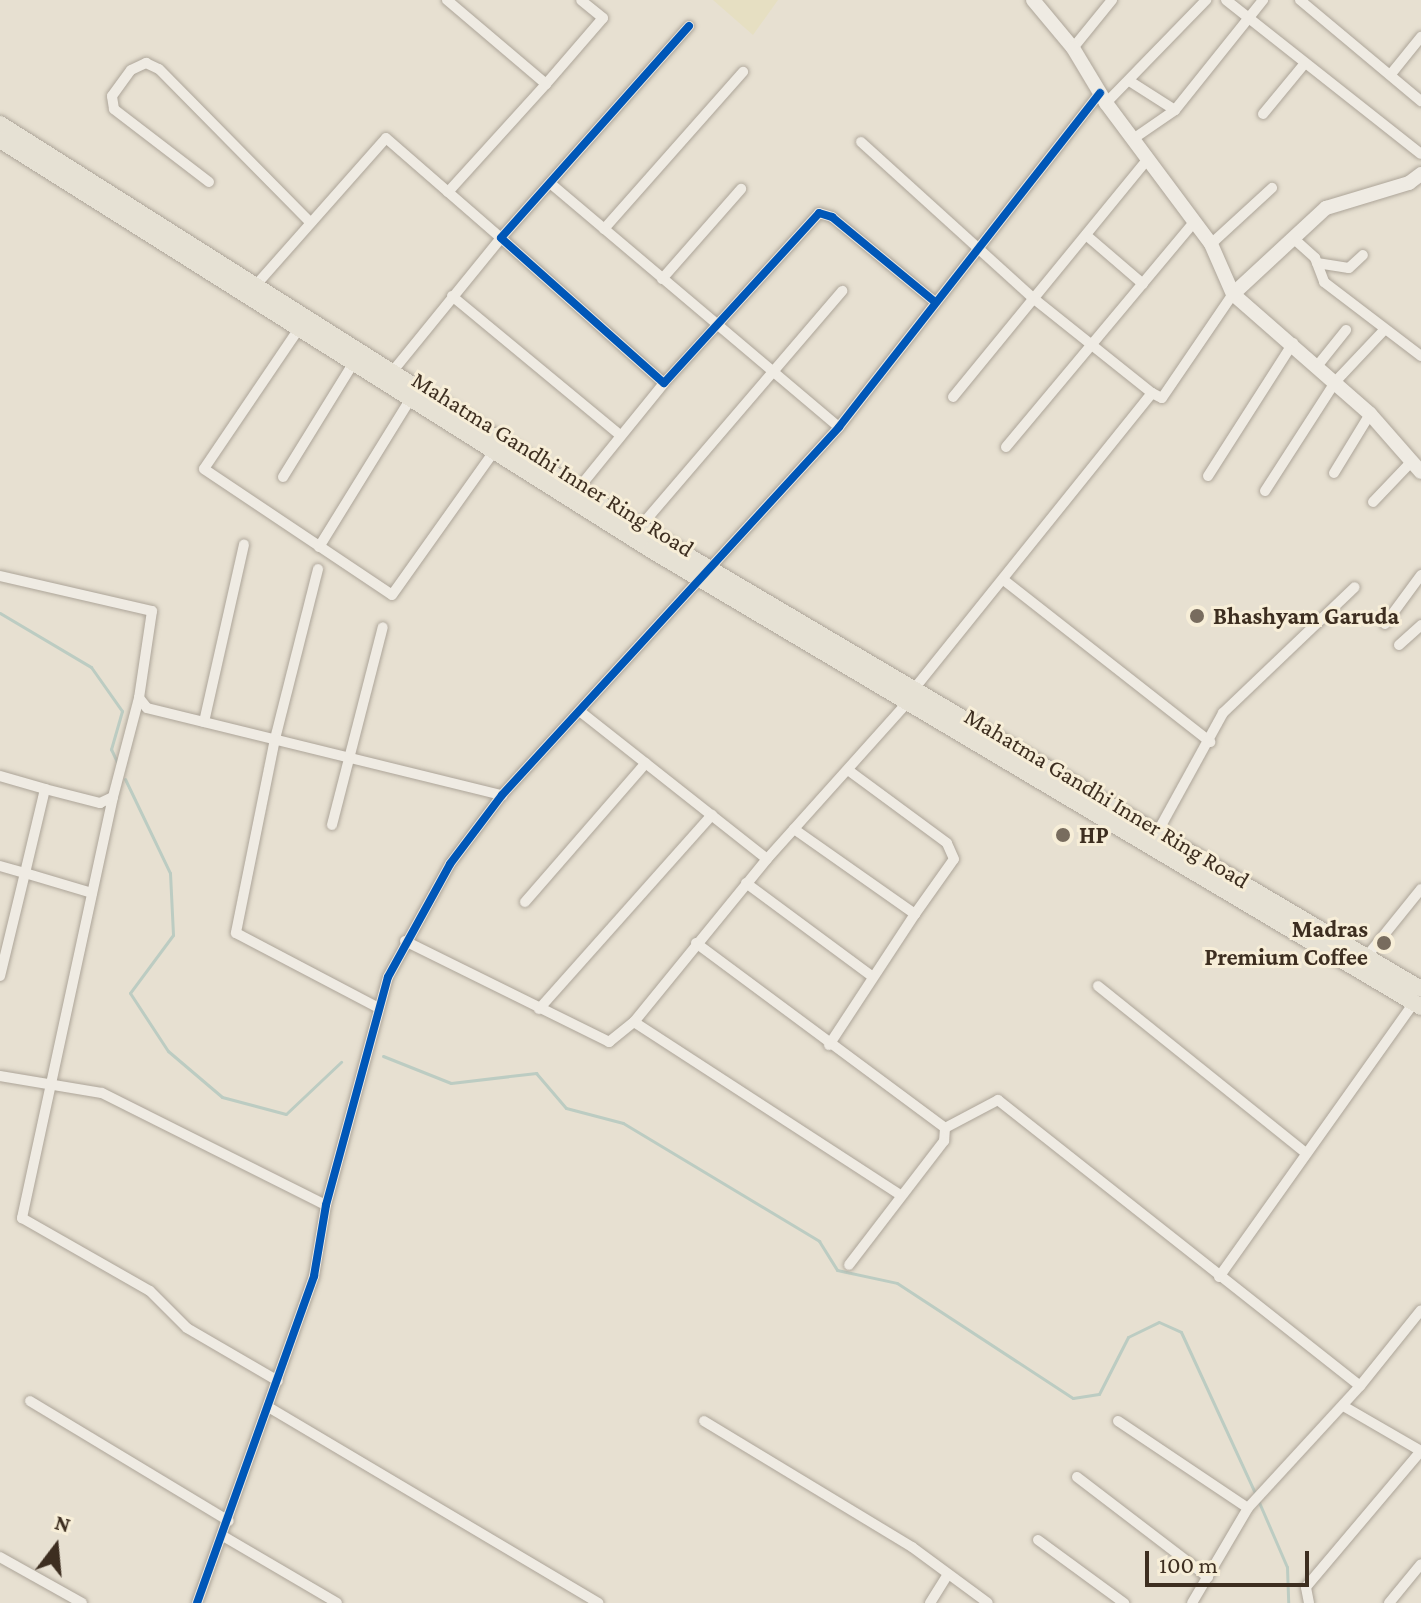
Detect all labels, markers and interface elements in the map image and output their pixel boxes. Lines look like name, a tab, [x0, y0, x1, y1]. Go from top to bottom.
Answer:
street label: Mahatma Gandhi Inner Ring Road	[407, 365, 699, 563]
place label: Bhashyam Garuda	[1213, 602, 1399, 630]
marker: Bhashyam Garuda	[1188, 607, 1206, 625]
street label: Mahatma Gandhi Inner Ring Road	[959, 701, 1255, 895]
place label: HP	[1079, 821, 1109, 849]
marker: HP	[1054, 826, 1072, 844]
place label: Madras Premium Coffee	[1204, 915, 1368, 971]
marker: Madras Premium Coffee	[1375, 934, 1393, 952]
north arrow	[16, 1507, 96, 1587]
text: N	[52, 1509, 73, 1538]
scale bar	[1149, 1535, 1313, 1585]
text: 100 m	[1159, 1551, 1218, 1578]

